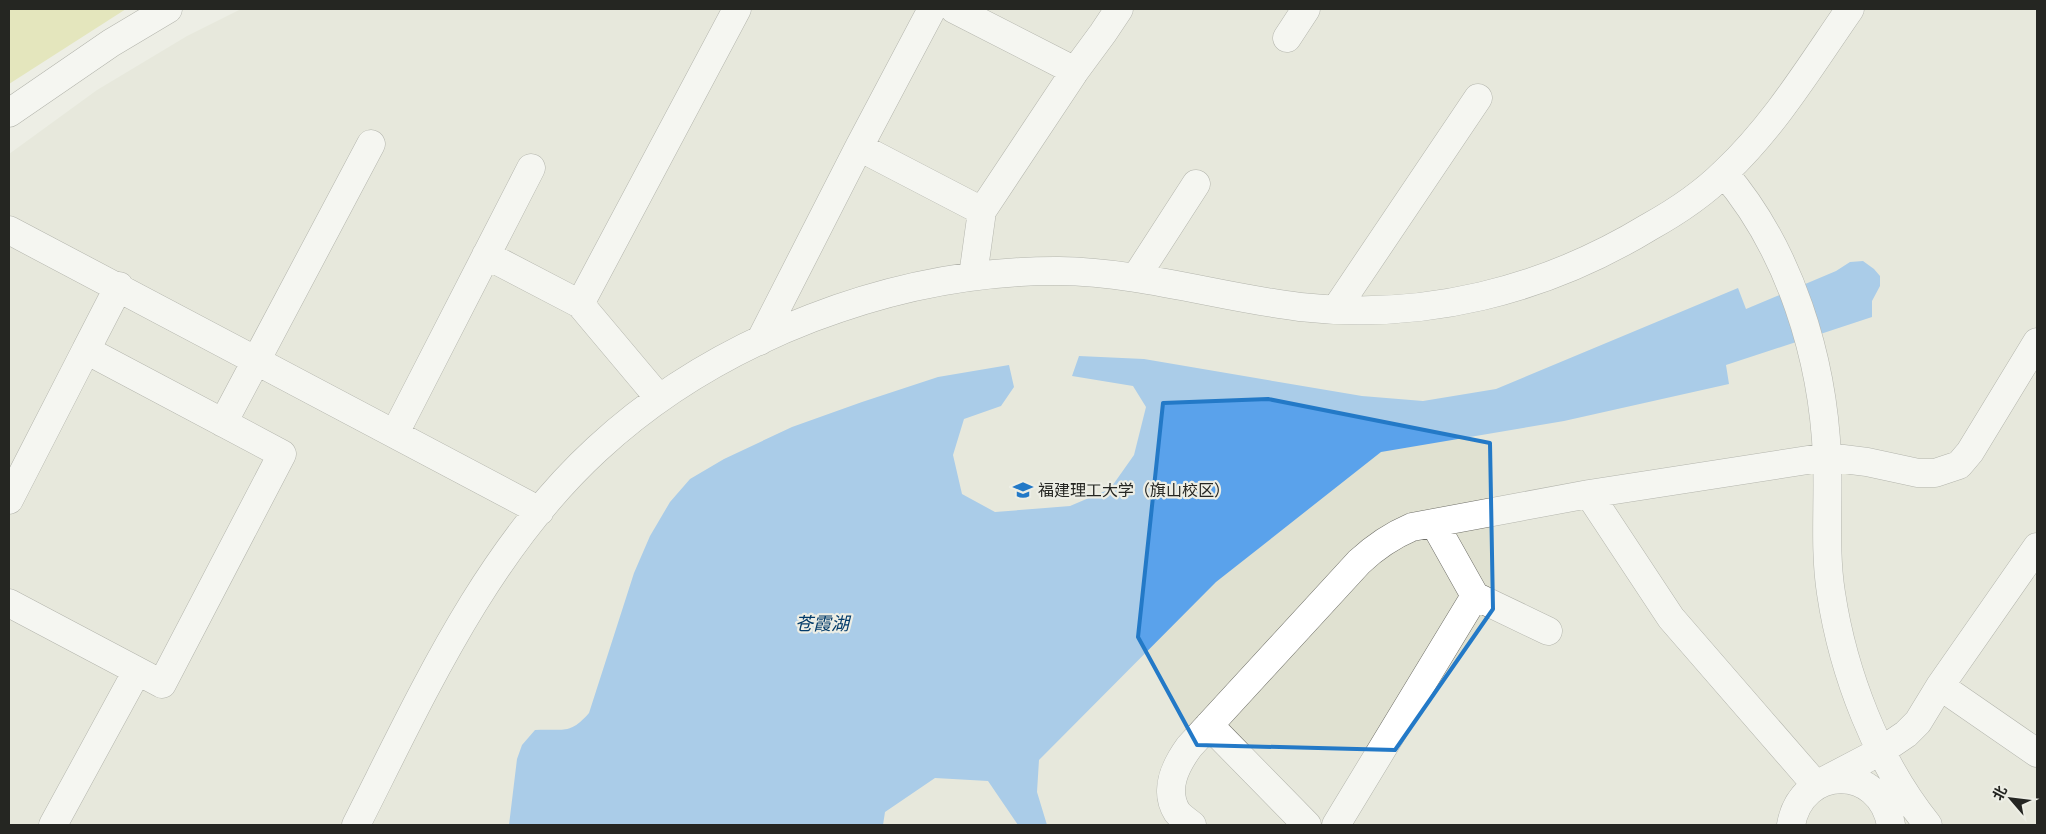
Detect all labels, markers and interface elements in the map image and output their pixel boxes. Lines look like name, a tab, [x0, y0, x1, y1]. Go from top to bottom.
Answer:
school or university icon: 福建理工大学（旗山校区）	[1012, 479, 1034, 501]
place label: 福建理工大学（旗山校区）	[1038, 481, 1230, 500]
water label: 苍霞湖	[795, 613, 852, 635]
north arrow	[1986, 774, 2036, 824]
text: 北	[1988, 782, 2011, 803]

